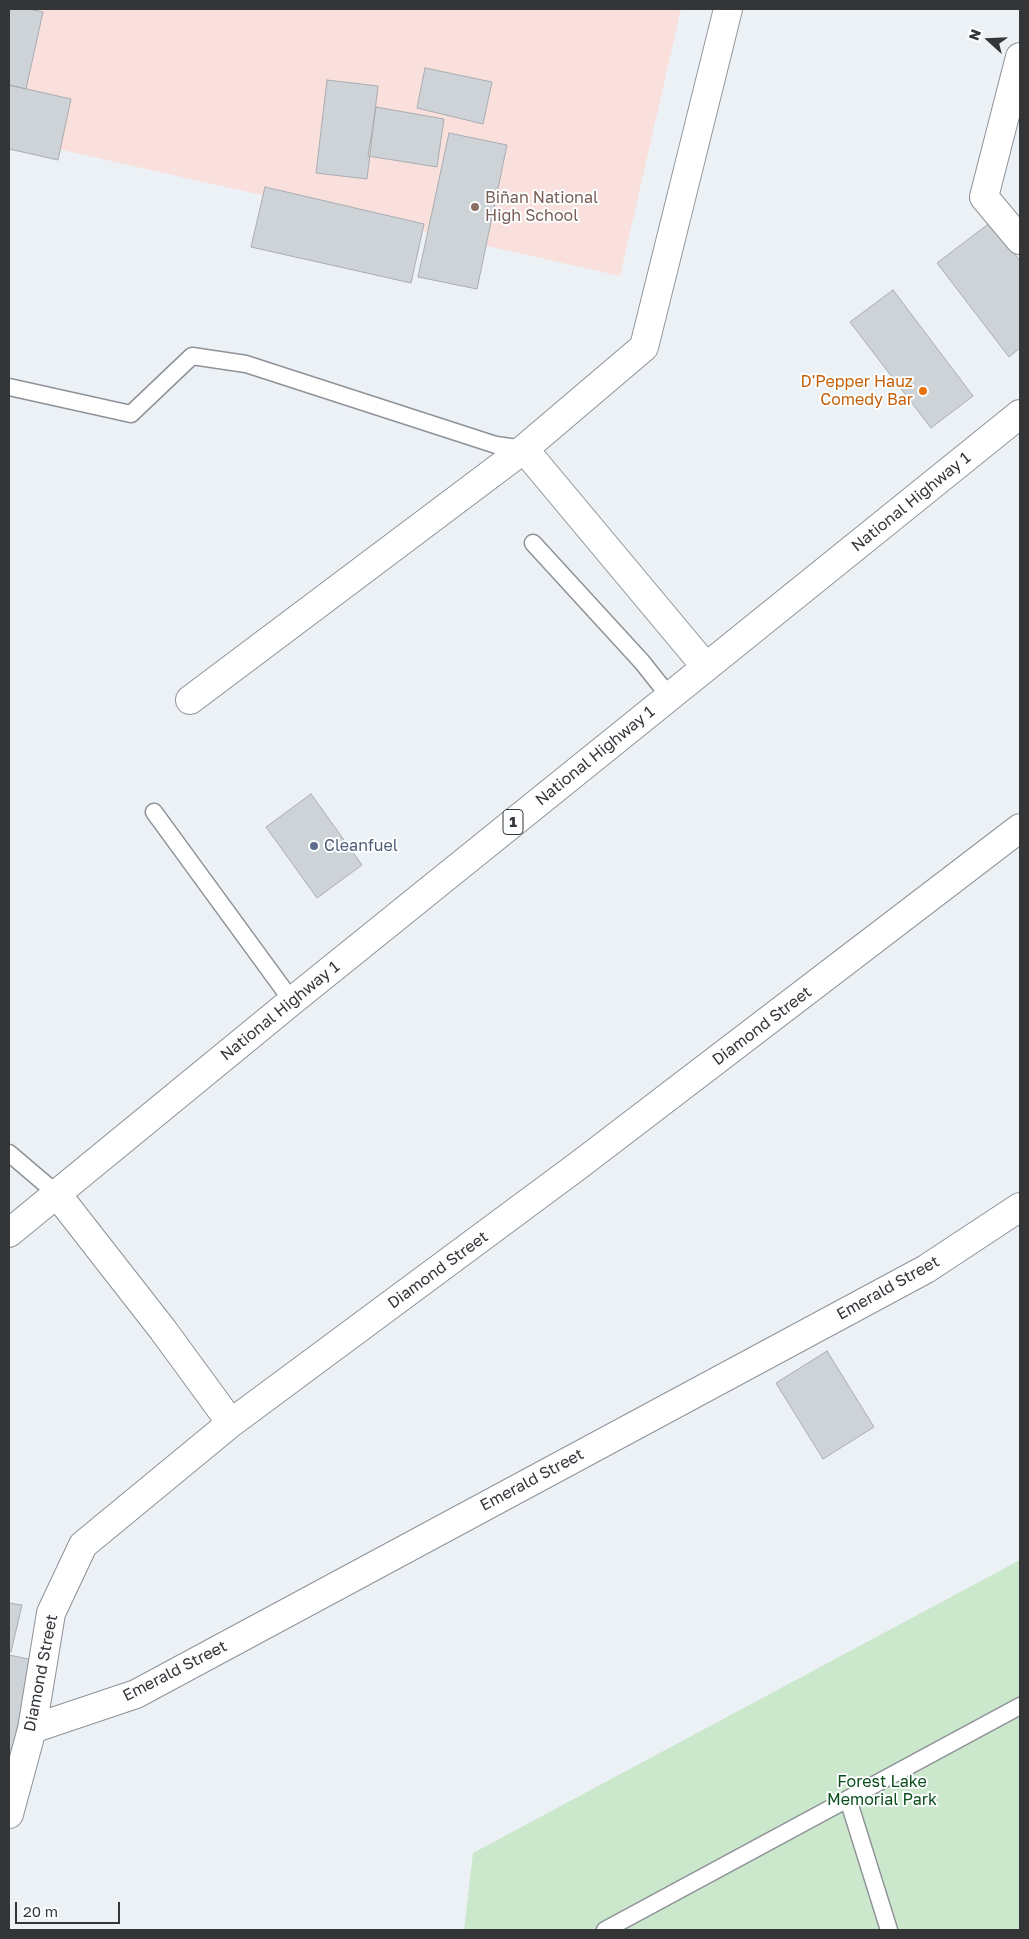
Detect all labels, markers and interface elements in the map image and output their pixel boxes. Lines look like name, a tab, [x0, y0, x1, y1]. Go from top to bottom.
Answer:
north arrow	[964, 15, 1014, 65]
text: N	[965, 27, 984, 43]
place label: Biñan National High School	[485, 188, 598, 226]
marker: Biñan National High School	[469, 201, 481, 213]
place label: D'Pepper Hauz Comedy Bar	[800, 372, 913, 410]
marker: D'Pepper Hauz Comedy Bar	[917, 385, 929, 397]
street label: National Highway 1	[848, 448, 974, 556]
street label: National Highway 1	[532, 702, 658, 810]
road number: 1	[503, 810, 523, 834]
place label: Cleanfuel	[324, 836, 398, 856]
marker: Cleanfuel	[308, 840, 320, 852]
street label: National Highway 1	[217, 957, 343, 1065]
street label: Diamond Street	[709, 982, 815, 1070]
street label: Diamond Street	[384, 1227, 492, 1313]
street label: Emerald Street	[833, 1252, 943, 1324]
street label: Emerald Street	[477, 1445, 587, 1515]
street label: Diamond Street	[20, 1613, 62, 1733]
street label: Emerald Street	[120, 1636, 230, 1706]
park label: Forest Lake Memorial Park	[827, 1772, 937, 1810]
scale bar	[18, 1892, 122, 1924]
text: 20 m	[23, 1902, 58, 1920]

